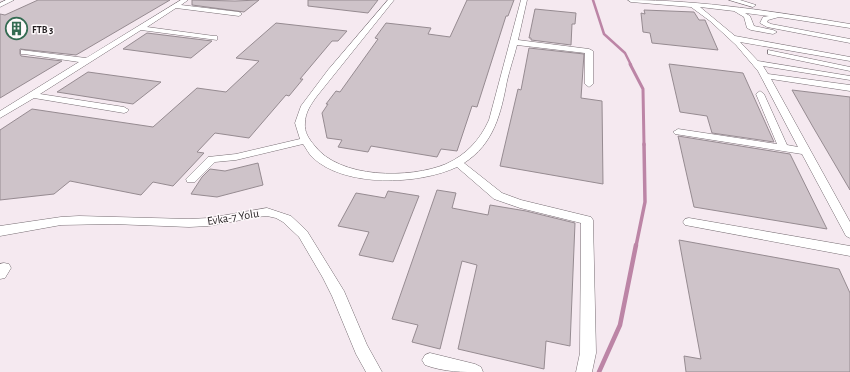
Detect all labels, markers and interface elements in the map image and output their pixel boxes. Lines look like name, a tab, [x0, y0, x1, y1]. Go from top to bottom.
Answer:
building icon: FTB 3	[4, 16, 30, 42]
place label: FTB 3	[32, 25, 53, 35]
street label: Evka-7 Yolu	[206, 207, 260, 227]

